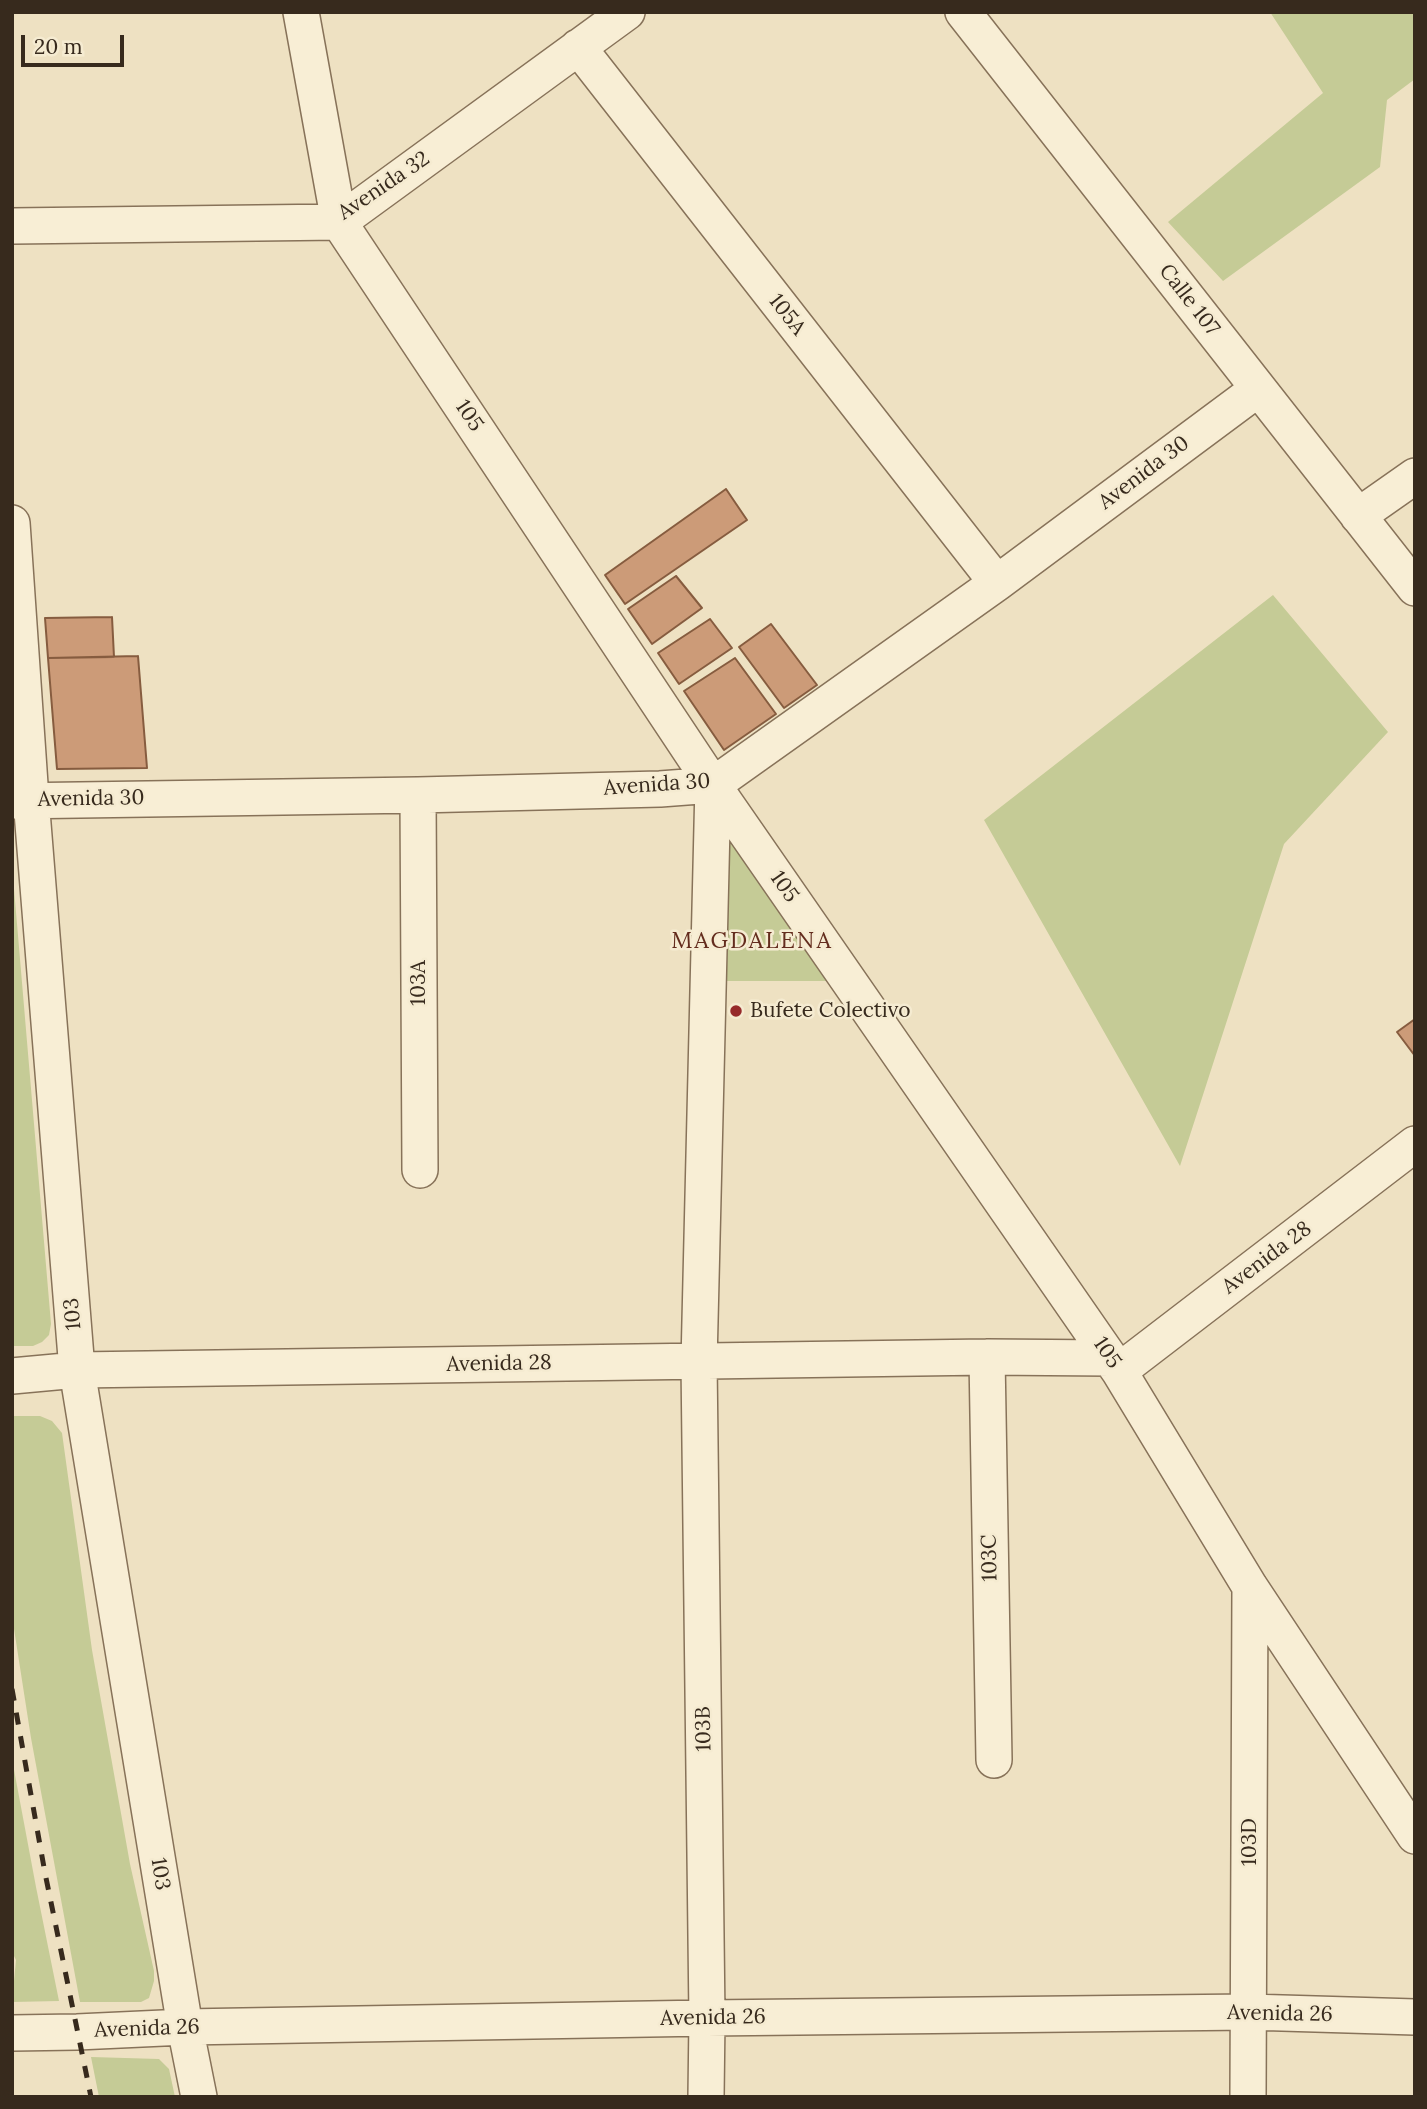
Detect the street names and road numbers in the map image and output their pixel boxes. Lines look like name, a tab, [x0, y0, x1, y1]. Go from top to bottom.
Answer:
street label: Avenida 32	[333, 146, 435, 226]
street label: Calle 107	[1153, 259, 1225, 341]
street label: 105A	[763, 289, 811, 341]
street label: 105	[450, 396, 488, 436]
street label: Avenida 30	[1094, 431, 1194, 515]
street label: Avenida 30	[603, 769, 711, 801]
street label: Avenida 30	[37, 785, 145, 813]
street label: 105	[764, 867, 804, 907]
street label: 103A	[406, 960, 432, 1006]
street label: Avenida 28	[1217, 1216, 1317, 1300]
street label: 103	[59, 1297, 87, 1331]
street label: 105	[1088, 1333, 1126, 1373]
street label: Avenida 28	[446, 1350, 552, 1378]
street label: 103C	[977, 1534, 1003, 1582]
street label: 103B	[691, 1706, 717, 1752]
street label: 103D	[1237, 1818, 1263, 1866]
street label: 103	[145, 1856, 175, 1892]
street label: Avenida 26	[1227, 2000, 1333, 2028]
street label: Avenida 26	[660, 2004, 766, 2032]
street label: Avenida 26	[94, 2015, 200, 2043]

